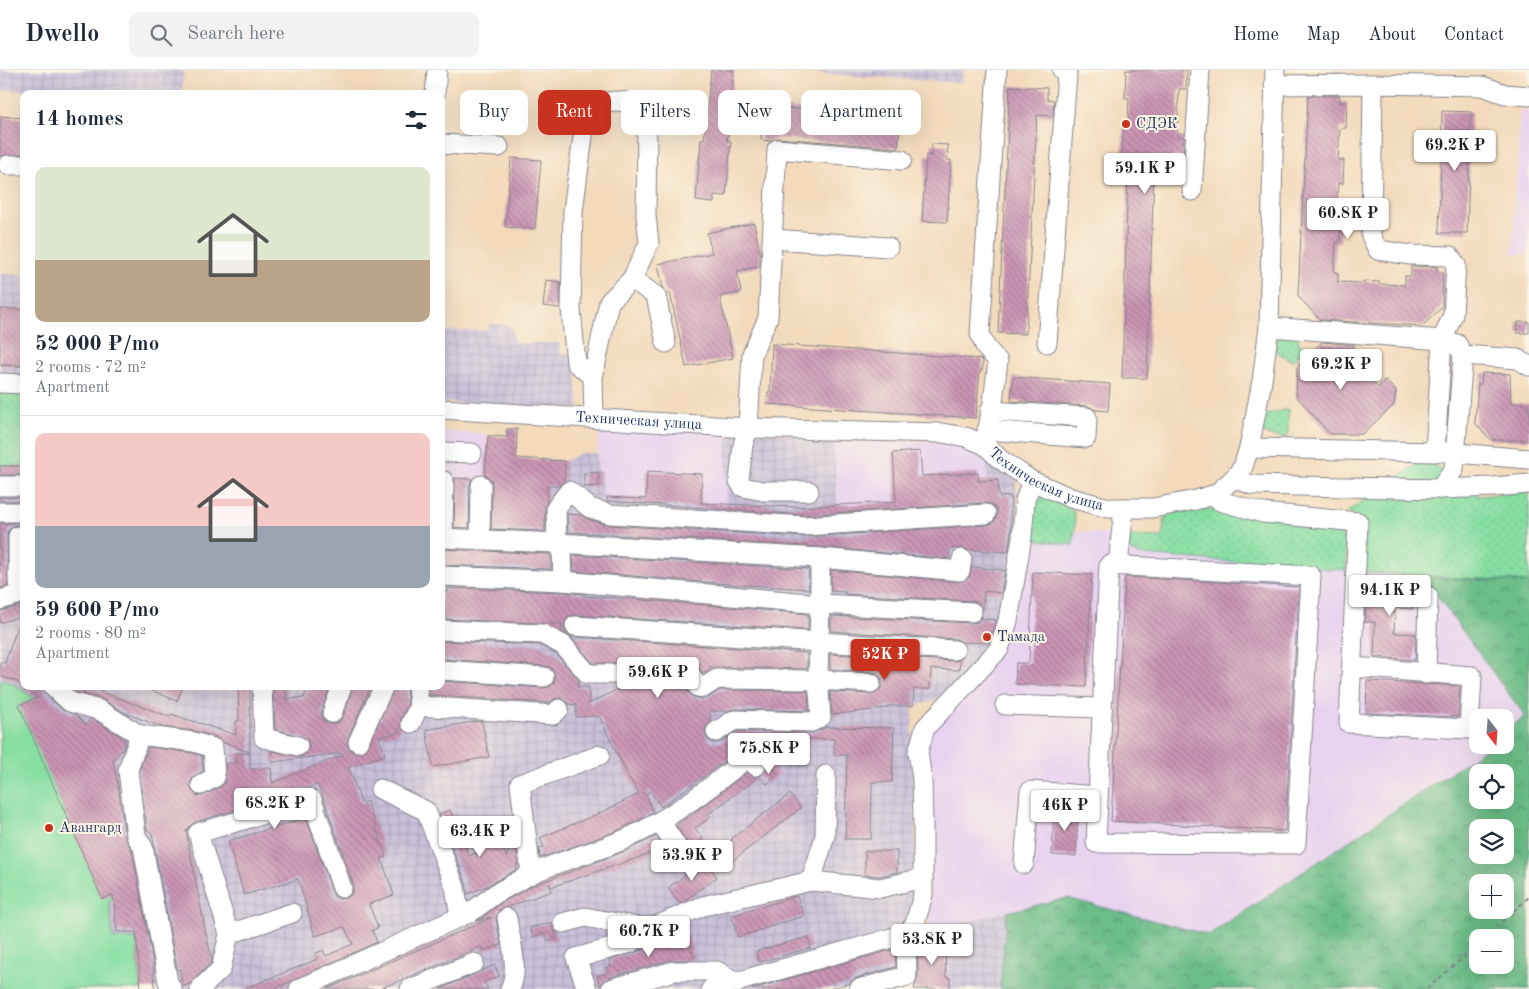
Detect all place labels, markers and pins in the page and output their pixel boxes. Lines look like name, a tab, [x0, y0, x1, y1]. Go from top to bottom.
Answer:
place label: СДЭК	[1136, 117, 1178, 132]
marker: СДЭК	[1120, 118, 1132, 130]
pin: 69.2K ₽	[1409, 129, 1501, 172]
pin: 59.1K ₽	[1099, 152, 1191, 195]
pin: 60.8K ₽	[1302, 198, 1394, 240]
pin: 69.2K ₽	[1295, 348, 1387, 391]
pin: 94.1K ₽	[1344, 574, 1436, 617]
place label: Тамада	[997, 630, 1046, 645]
marker: Тамада	[981, 631, 993, 643]
pin: 52K ₽	[850, 638, 920, 681]
pin: 59.6K ₽	[612, 656, 704, 699]
pin: 75.8K ₽	[723, 732, 815, 775]
pin: 68.2K ₽	[229, 788, 321, 830]
pin: 46K ₽	[1030, 790, 1100, 832]
pin: 63.4K ₽	[434, 816, 526, 858]
place label: Авангард	[59, 821, 122, 836]
marker: Авангард	[43, 822, 55, 834]
pin: 53.9K ₽	[646, 840, 738, 882]
pin: 60.7K ₽	[603, 916, 695, 958]
pin: 53.8K ₽	[886, 924, 978, 966]

